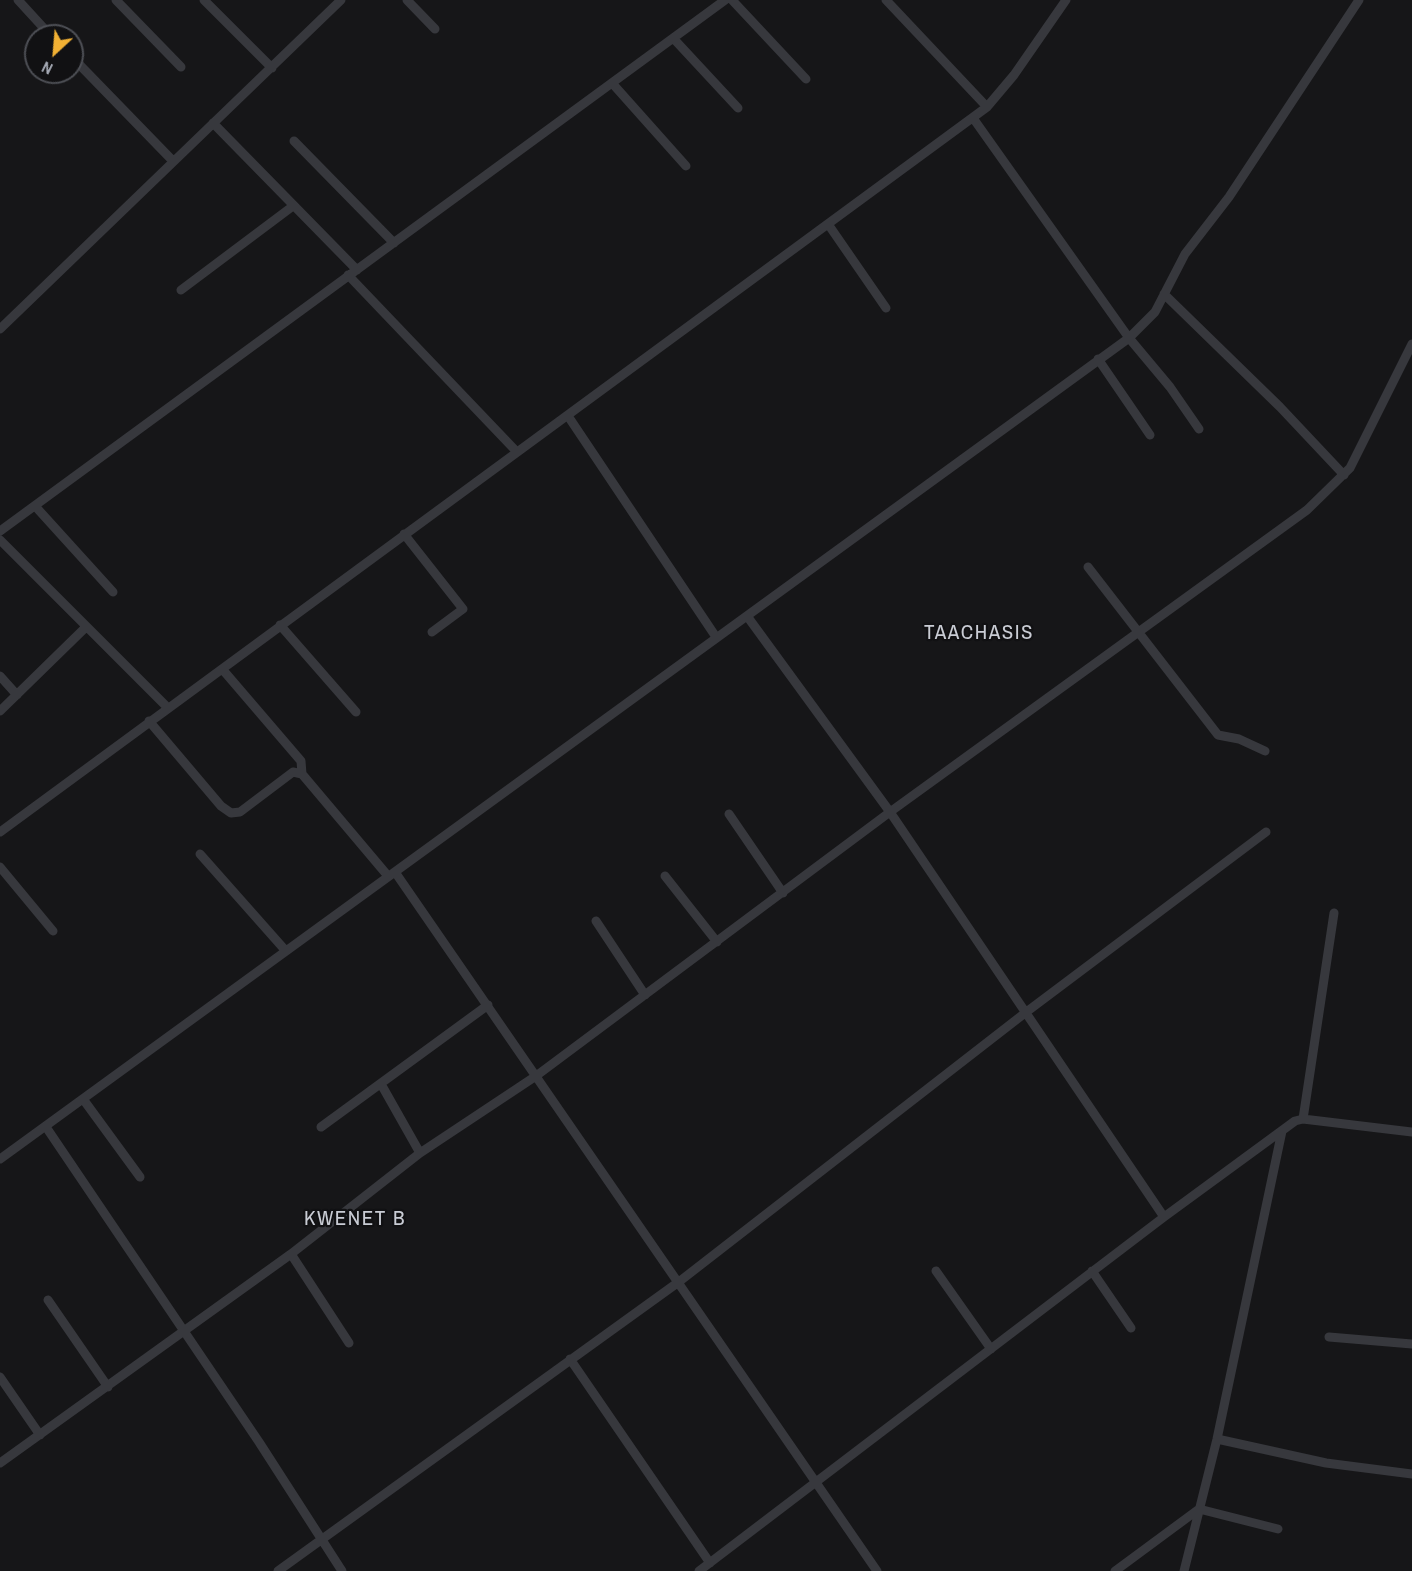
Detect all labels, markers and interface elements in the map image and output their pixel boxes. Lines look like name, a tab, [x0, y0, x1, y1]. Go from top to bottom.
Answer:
north arrow	[24, 24, 84, 84]
text: N	[38, 56, 56, 80]
district label: TAACHASIS	[924, 620, 1034, 646]
district label: KWENET B	[304, 1206, 406, 1232]

